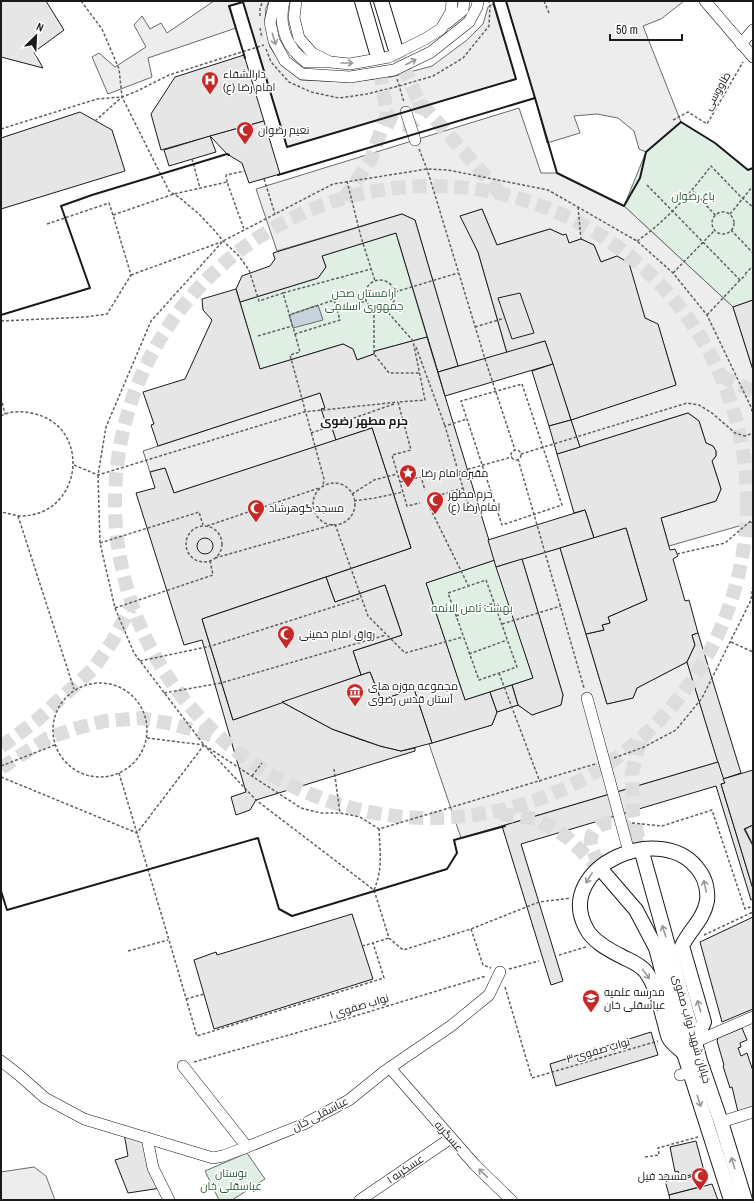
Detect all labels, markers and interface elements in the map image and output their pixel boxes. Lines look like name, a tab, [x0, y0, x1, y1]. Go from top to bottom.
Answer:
north arrow	[16, 16, 56, 56]
scale bar	[610, 16, 682, 42]
text: N	[34, 19, 46, 35]
text: 50 m	[616, 22, 638, 38]
one-way arrow	[271, 32, 278, 45]
one-way arrow	[405, 58, 417, 65]
one-way arrow	[340, 59, 353, 67]
place label: دارالشفاء امام رضا (ع)	[223, 67, 275, 95]
street label: طاووسی	[700, 69, 734, 113]
hospital icon: دارالشفاء امام رضا (ع)	[200, 70, 220, 95]
mosque icon: نعیم رضوان	[235, 120, 255, 145]
place label: نعیم رضوان	[258, 123, 310, 138]
park label: باغ رضوان	[671, 189, 715, 204]
park label: آرامستان صحن جمهوری اسلامی	[325, 286, 403, 313]
district label: حرم مطهر رضوی	[320, 413, 408, 429]
place icon: مقبره امام رضا	[398, 463, 418, 488]
place label: مقبره امام رضا	[421, 466, 488, 481]
place label: حرم مطهر امام رضا (ع)	[447, 487, 500, 515]
mosque icon: حرم مطهر امام رضا (ع)	[425, 490, 445, 515]
mosque icon: مسجد گوهرشاد	[246, 498, 266, 523]
place label: مسجد گوهرشاد	[269, 501, 344, 515]
park label: بهشت ثامن الائمه	[431, 601, 513, 615]
mosque icon: رواق امام خمینی	[276, 624, 296, 649]
place label: رواق امام خمینی	[299, 627, 375, 642]
place label: مجموعه موزه های آستان قدس رضوی	[368, 679, 458, 706]
museum icon: مجموعه موزه های آستان قدس رضوی	[345, 682, 365, 707]
one-way arrow	[585, 873, 593, 884]
one-way arrow	[701, 880, 709, 893]
one-way arrow	[660, 925, 667, 938]
one-way arrow	[642, 969, 650, 980]
street label: خیابان شهید نواب صفوی	[670, 973, 714, 1085]
place label: مدرسه علمیه عباسقلی خان	[604, 985, 665, 1012]
school or university icon: مدرسه علمیه عباسقلی خان	[581, 988, 601, 1013]
street label: نواب صفوی ۱	[327, 990, 391, 1022]
one-way arrow	[695, 1000, 702, 1013]
street label: نواب صفوی ۳	[565, 1034, 632, 1066]
street label: عباسقلی خان	[289, 1094, 351, 1134]
one-way arrow	[696, 1094, 703, 1107]
street label: عسگریه	[432, 1118, 466, 1154]
street label: عسکریه ۱	[384, 1152, 426, 1186]
one-way arrow	[729, 1156, 736, 1169]
park label: بوستان عباسقلی خان	[200, 1166, 262, 1193]
mosque icon: مسجد فیل	[690, 1166, 710, 1191]
one-way arrow	[478, 1168, 488, 1178]
place label: مسجد فیل	[638, 1169, 687, 1183]

